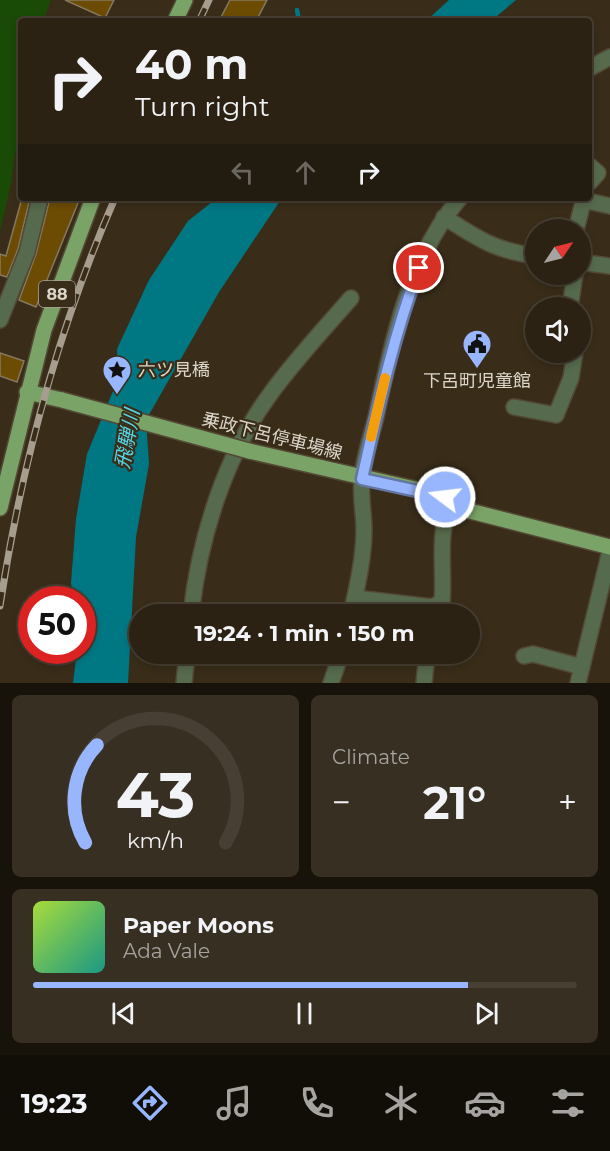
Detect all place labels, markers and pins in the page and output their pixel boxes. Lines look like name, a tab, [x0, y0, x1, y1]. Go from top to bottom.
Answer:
pin	[393, 242, 444, 293]
public building icon: 下呂町児童館	[461, 328, 493, 370]
place icon: 六ツ見橋	[101, 354, 133, 396]
place label: 六ツ見橋	[138, 359, 210, 381]
place label: 下呂町児童館	[423, 370, 531, 392]

